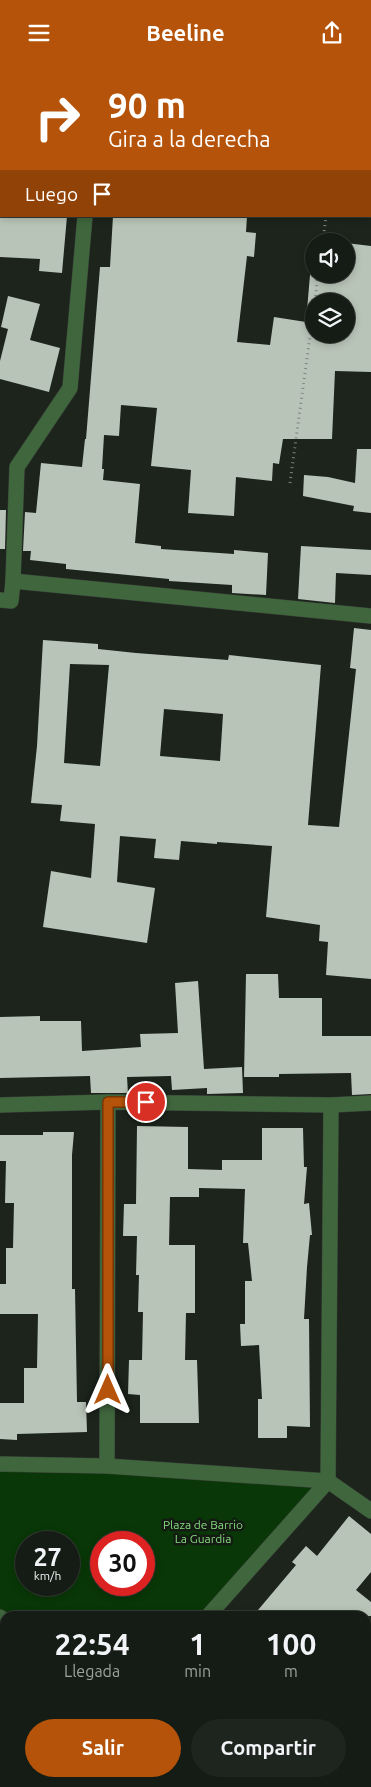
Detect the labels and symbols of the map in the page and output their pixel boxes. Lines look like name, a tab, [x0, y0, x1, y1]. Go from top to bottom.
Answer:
pin	[125, 1081, 167, 1123]
position arrow	[81, 1363, 133, 1415]
park label: Plaza de Barrio La Guardia	[163, 1518, 243, 1545]
speed limit sign: 30	[90, 1531, 155, 1596]

